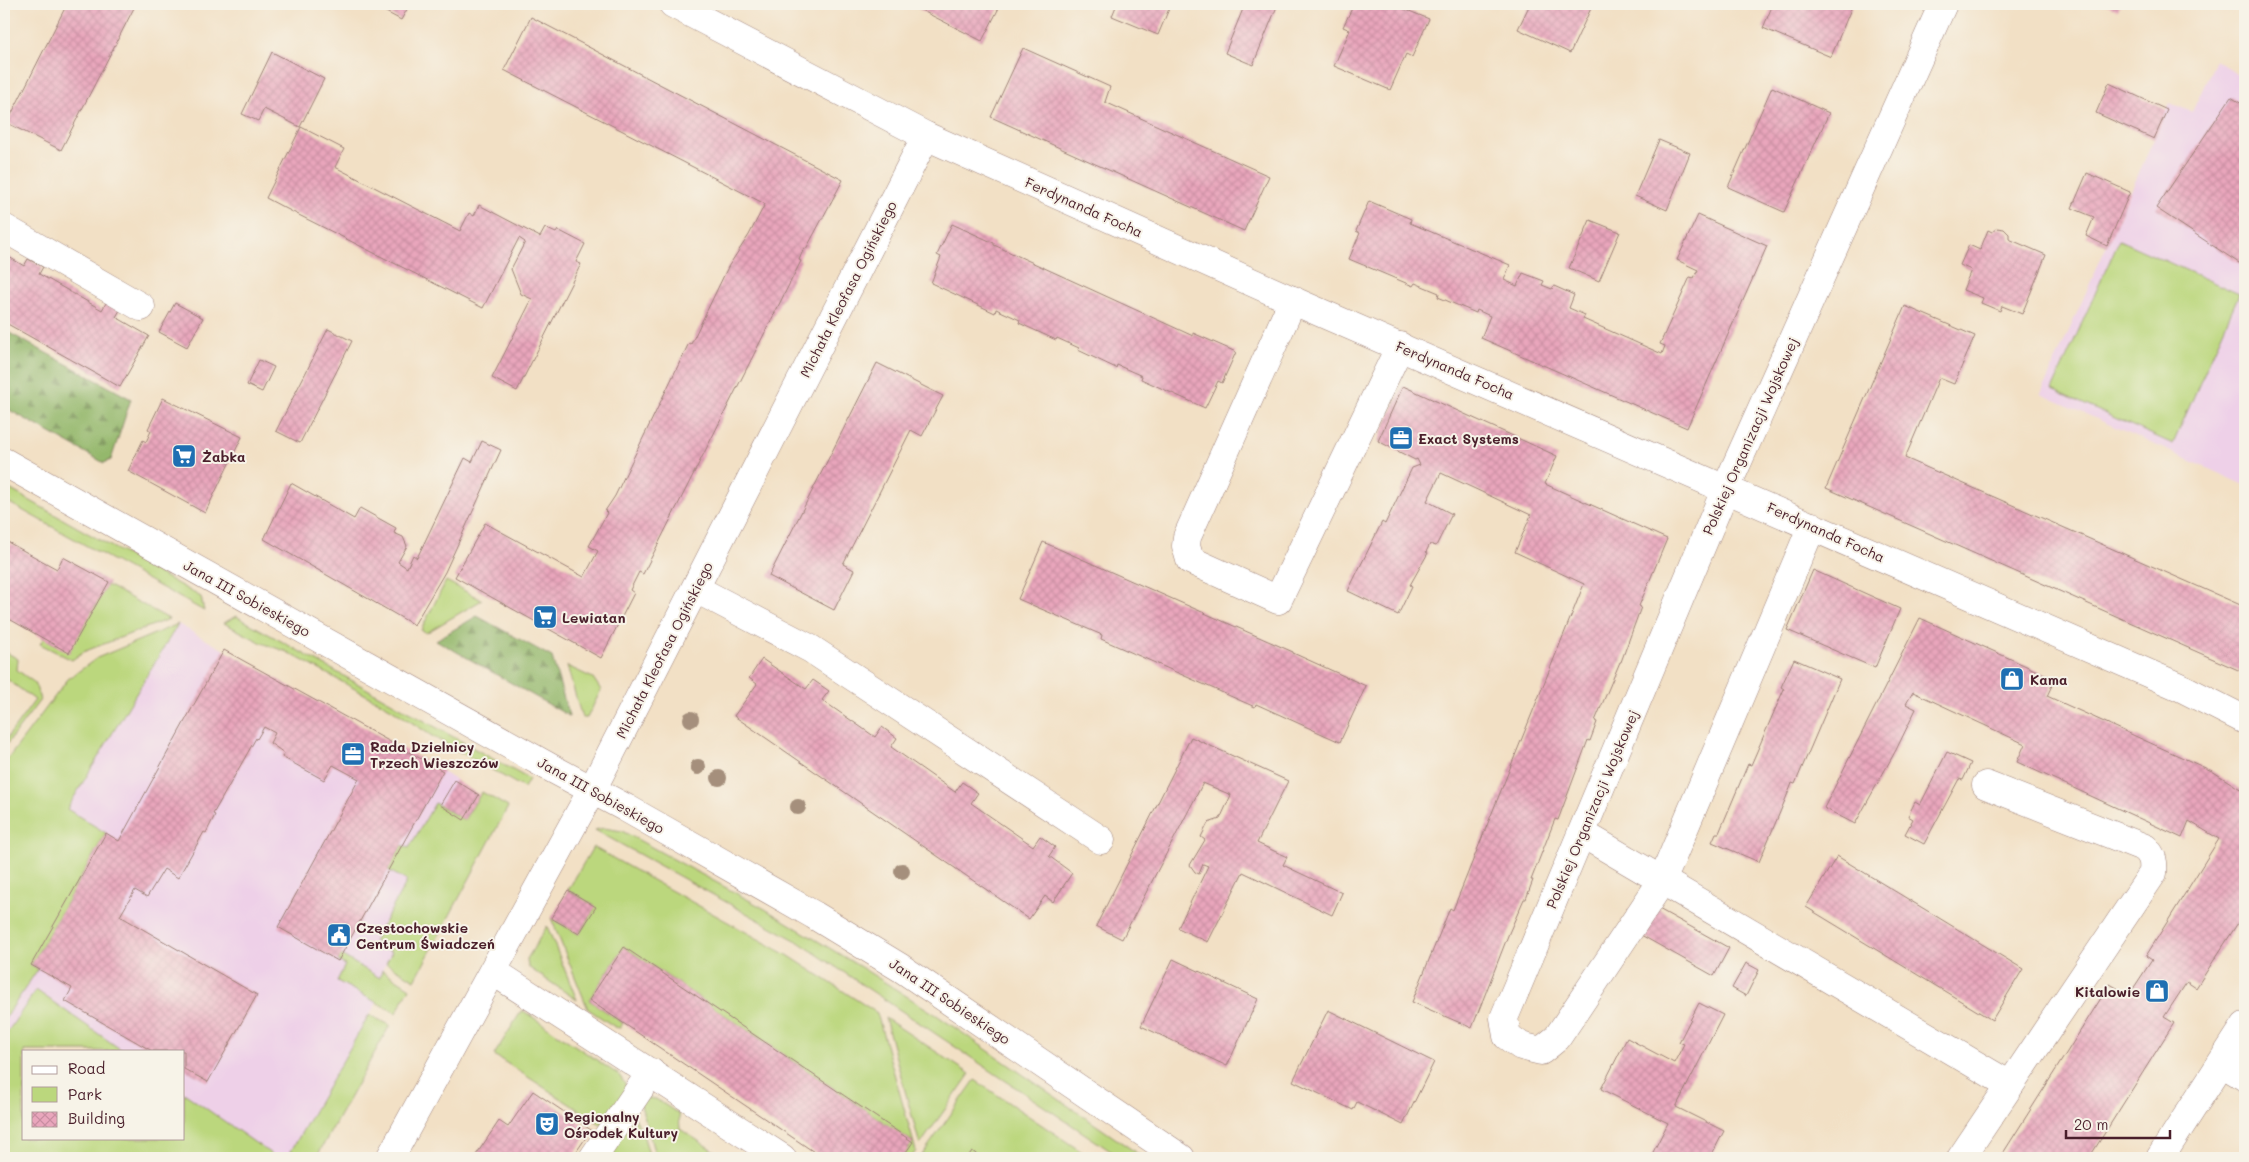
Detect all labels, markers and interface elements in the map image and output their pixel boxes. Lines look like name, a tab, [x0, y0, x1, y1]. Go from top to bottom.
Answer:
street label: Ferdynanda Focha	[1022, 172, 1146, 242]
street label: Michała Kleofasa Ogińskiego	[795, 197, 901, 381]
street label: Polskiej Organizacji Wojskowej	[1698, 334, 1802, 538]
street label: Ferdynanda Focha	[1393, 336, 1517, 404]
office icon: Exact Systems	[1388, 425, 1414, 451]
place label: Exact Systems	[1418, 429, 1519, 448]
supermarket icon: Żabka	[171, 443, 197, 469]
place label: Żabka	[202, 447, 246, 466]
street label: Ferdynanda Focha	[1764, 497, 1888, 567]
street label: Jana III Sobieskiego	[180, 555, 314, 641]
street label: Michała Kleofasa Ogińskiego	[611, 558, 717, 742]
supermarket icon: Lewiatan	[532, 604, 558, 630]
place label: Lewiatan	[562, 608, 625, 627]
shop icon: Kama	[1999, 666, 2025, 692]
place label: Kama	[2030, 670, 2068, 689]
street label: Polskiej Organizacji Wojskowej	[1541, 707, 1643, 911]
place label: Rada Dzielnicy Trzech Wieszczów	[370, 737, 499, 772]
office icon: Rada Dzielnicy Trzech Wieszczów	[340, 741, 366, 767]
street label: Jana III Sobieskiego	[534, 752, 668, 838]
place label: Częstochowskie Centrum Świadczeń	[356, 918, 495, 953]
public building icon: Częstochowskie Centrum Świadczeń	[326, 922, 352, 948]
street label: Jana III Sobieskiego	[886, 953, 1014, 1049]
shop icon: Kitalowie	[2144, 978, 2170, 1004]
place label: Kitalowie	[2075, 982, 2140, 1001]
legend	[22, 1050, 185, 1140]
text: Road	[68, 1058, 105, 1078]
text: Park	[68, 1084, 102, 1104]
place label: Regionalny Ośrodek Kultury	[564, 1107, 679, 1142]
scale bar	[2066, 1107, 2170, 1139]
text: Building	[68, 1108, 125, 1128]
theatre icon: Regionalny Ośrodek Kultury	[534, 1111, 560, 1137]
text: 20 m	[2074, 1114, 2108, 1134]

